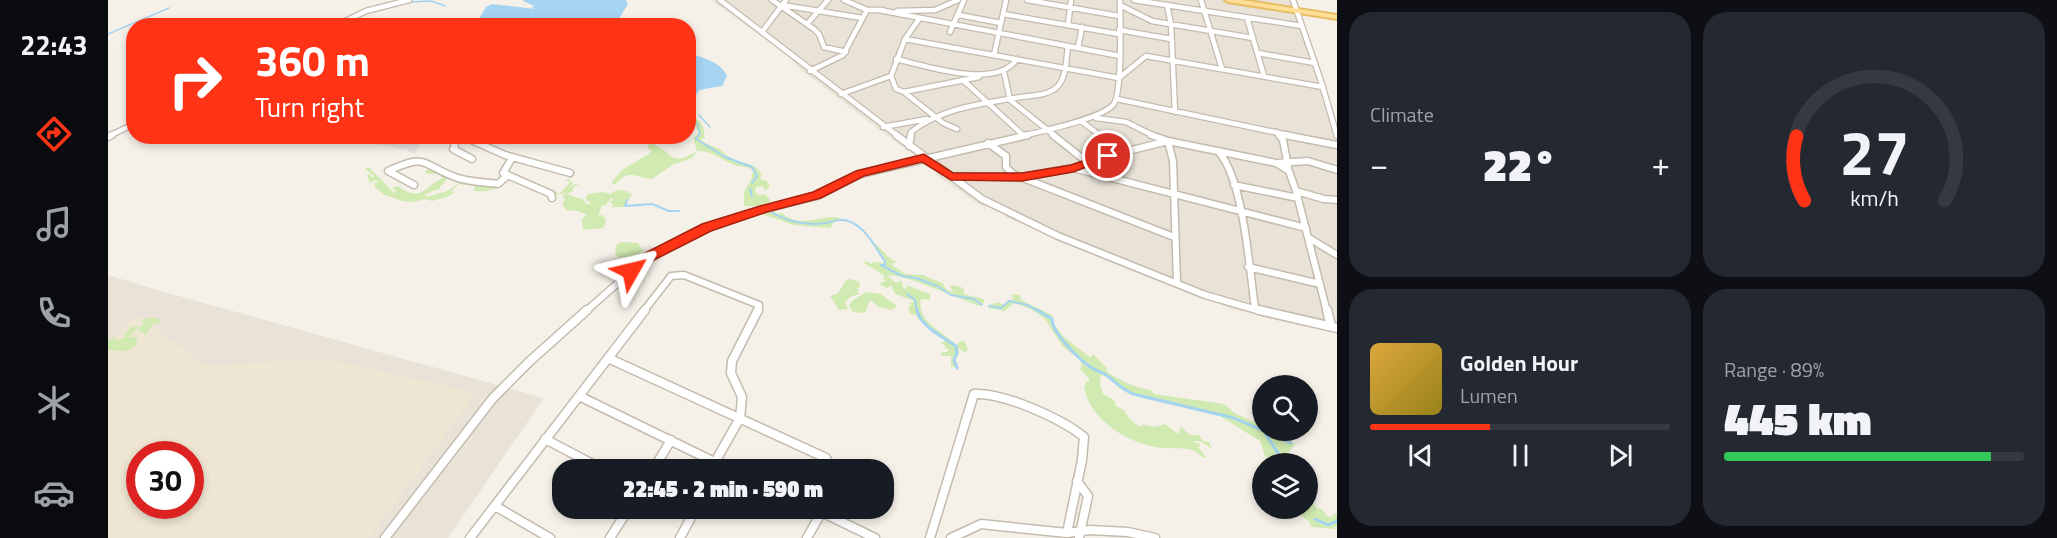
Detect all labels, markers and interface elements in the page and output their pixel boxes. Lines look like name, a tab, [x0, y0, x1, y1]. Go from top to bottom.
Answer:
text: 22:43	[20, 24, 88, 65]
text: 360 m	[255, 28, 370, 92]
icon: right	[156, 42, 234, 120]
text: Turn right	[255, 86, 364, 127]
text: Climate	[1370, 99, 1434, 130]
text: 27	[1839, 104, 1909, 199]
icon: directions	[33, 113, 75, 155]
pin	[1082, 130, 1133, 181]
text: 22°	[1483, 130, 1557, 198]
icon: arrive	[1091, 139, 1124, 172]
text: −	[1370, 139, 1388, 189]
text: +	[1652, 139, 1670, 189]
text: km/h	[1850, 183, 1898, 215]
icon: music	[33, 203, 75, 245]
position arrow	[599, 239, 663, 303]
icon: phone	[33, 292, 75, 334]
text: Golden Hour	[1460, 346, 1578, 380]
text: Range · 89%	[1724, 354, 1824, 385]
map controls	[1252, 375, 1318, 519]
button: search	[1252, 375, 1318, 441]
text: Lumen	[1460, 380, 1518, 411]
icon: climate	[33, 382, 75, 424]
text: 445 km	[1724, 384, 1872, 452]
icon: previous	[1404, 439, 1437, 472]
icon: pause	[1504, 439, 1537, 472]
icon: next	[1604, 439, 1637, 472]
speed limit sign: 30	[126, 441, 204, 519]
button: layers	[1252, 453, 1318, 519]
icon: car	[33, 472, 75, 514]
text: 22:45 · 2 min · 590 m	[623, 472, 823, 506]

